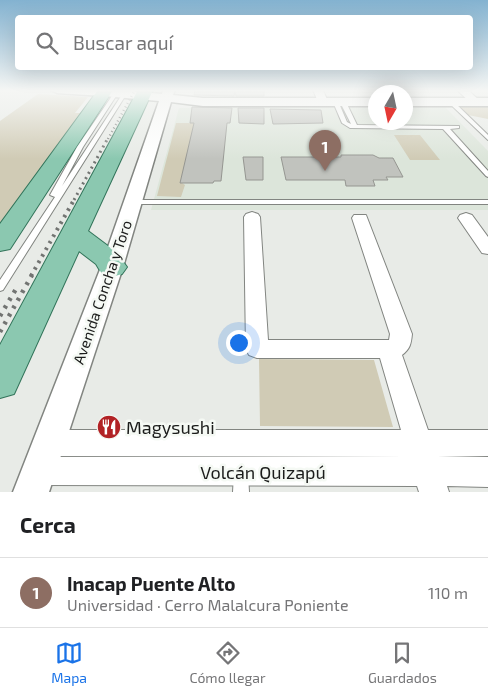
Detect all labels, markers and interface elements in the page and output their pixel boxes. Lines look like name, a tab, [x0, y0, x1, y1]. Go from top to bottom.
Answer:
search box	[15, 15, 473, 70]
icon: search	[33, 29, 61, 57]
text: Buscar aquí	[73, 31, 173, 54]
north arrow	[368, 85, 413, 130]
pin: 1	[309, 130, 341, 171]
street label: Avenida Concha y Toro	[69, 218, 135, 366]
your location	[226, 330, 252, 356]
restaurant icon: Magysushi	[96, 414, 122, 440]
place label: Magysushi	[126, 416, 215, 438]
street label: Volcán Quizapú	[200, 461, 326, 483]
text: Cerca	[20, 512, 76, 537]
text: Inacap Puente Alto	[67, 572, 236, 595]
text: 1	[33, 583, 39, 602]
text: 110 m	[428, 583, 468, 602]
text: Universidad · Cerro Malalcura Poniente	[67, 595, 349, 614]
tab: Mapa	[51, 639, 87, 686]
tab: Cómo llegar	[189, 639, 266, 686]
tab: Guardados	[368, 639, 437, 686]

